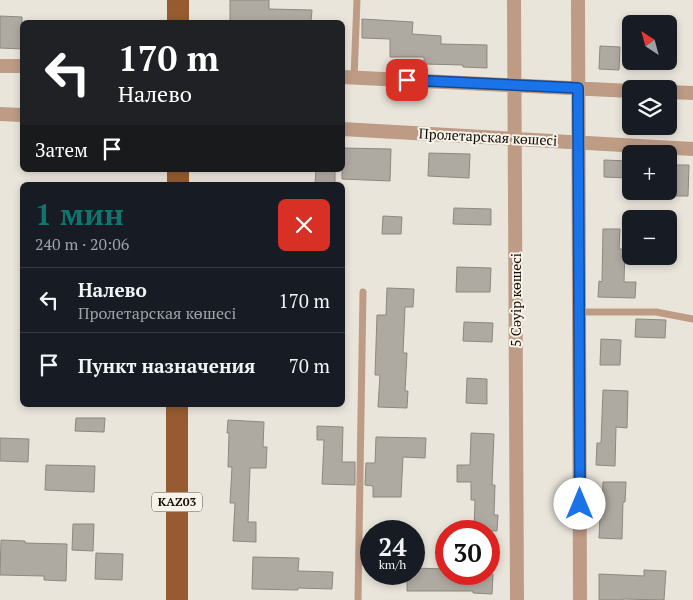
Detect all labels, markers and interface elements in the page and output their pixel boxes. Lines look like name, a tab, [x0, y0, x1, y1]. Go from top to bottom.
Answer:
north arrow	[622, 15, 678, 70]
map controls	[622, 15, 677, 265]
text: 170 m	[118, 35, 219, 81]
icon: left	[35, 40, 100, 105]
pin	[386, 59, 428, 101]
icon: arrive	[393, 66, 421, 94]
text: Налево	[118, 79, 192, 108]
button: layers	[622, 80, 677, 135]
street label: Пролетарская көшесі	[418, 123, 558, 150]
icon: arrive	[98, 135, 126, 163]
text: Затем	[35, 137, 88, 162]
button: +	[622, 145, 677, 200]
text: 1 мин	[35, 194, 124, 234]
button: close	[278, 199, 330, 251]
button: −	[622, 210, 677, 265]
text: 240 m · 20:06	[35, 233, 129, 255]
street label: 5 Сәуір көшесі	[506, 253, 525, 347]
text: Налево	[78, 277, 147, 302]
icon: left	[35, 286, 63, 314]
text: 170 m	[279, 288, 330, 313]
text: Пролетарская көшесі	[78, 302, 236, 324]
icon: arrive	[35, 351, 63, 379]
text: Пункт назначения	[78, 353, 255, 378]
text: 70 m	[289, 353, 330, 378]
position arrow	[553, 477, 605, 529]
road number: KАZ03	[152, 492, 202, 512]
speed limit sign: 30	[435, 520, 500, 585]
text: 24	[378, 530, 407, 563]
text: km/h	[379, 557, 406, 572]

